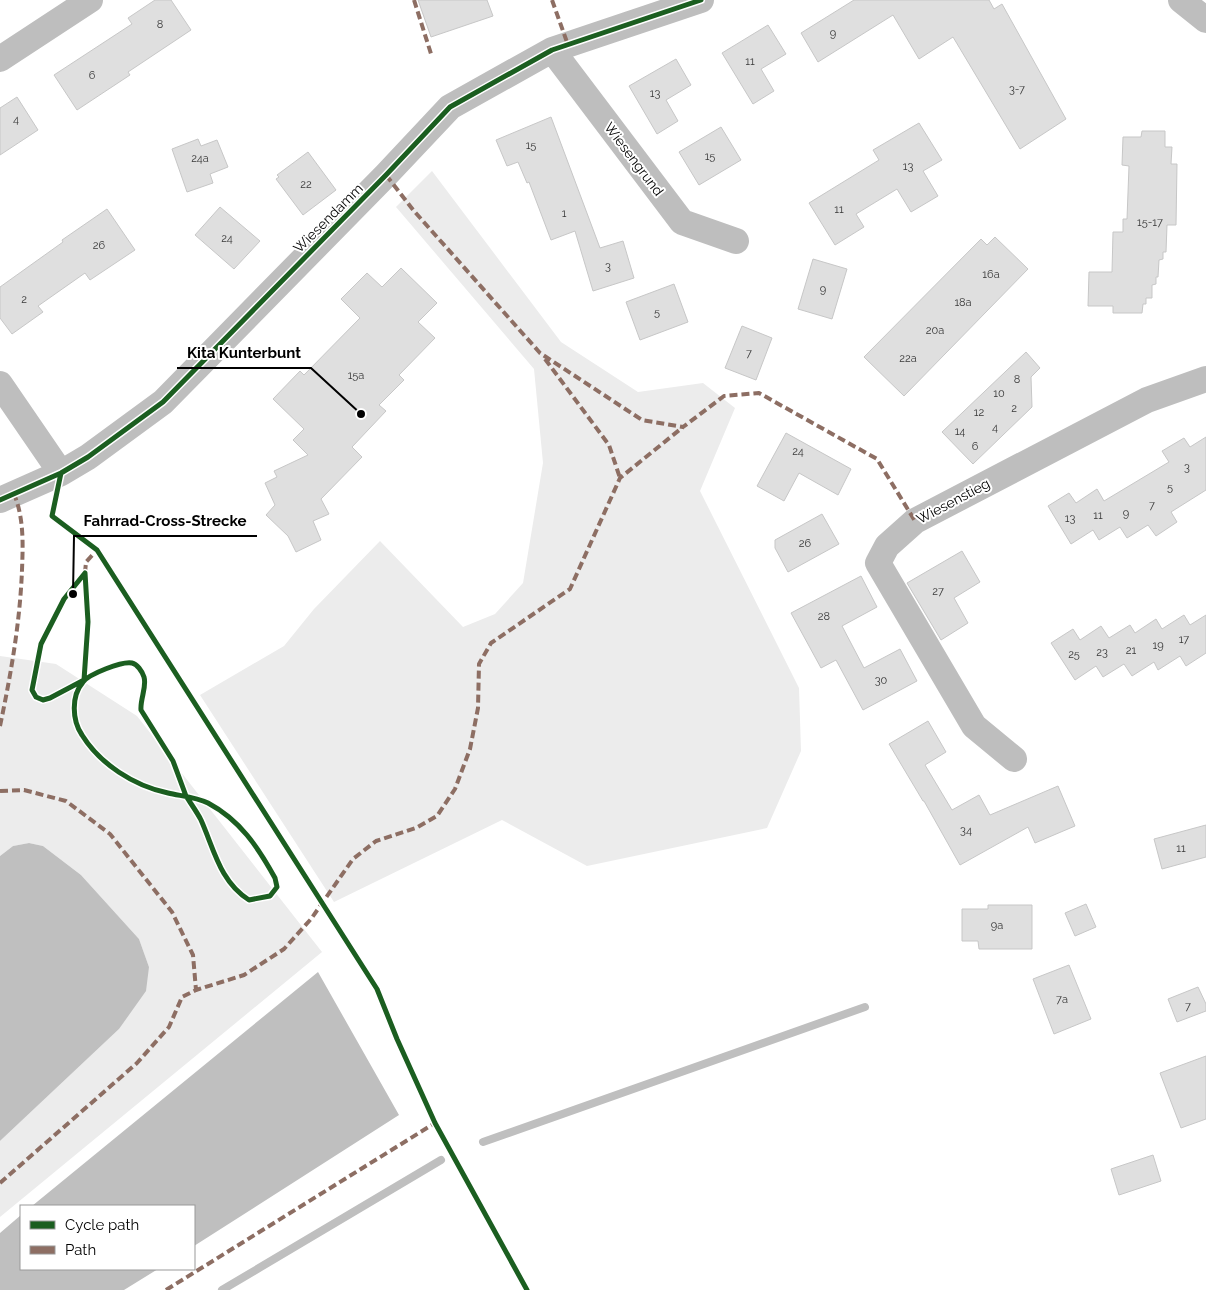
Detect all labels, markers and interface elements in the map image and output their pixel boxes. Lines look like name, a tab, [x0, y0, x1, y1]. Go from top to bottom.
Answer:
house number: 8	[157, 18, 163, 31]
house number: 9	[830, 27, 836, 40]
house number: 11	[745, 55, 755, 68]
house number: 6	[89, 69, 96, 82]
house number: 3-7	[1009, 83, 1025, 96]
house number: 13	[650, 87, 660, 100]
house number: 4	[13, 113, 19, 126]
street label: Wiesengrund	[601, 119, 667, 199]
house number: 15	[526, 139, 536, 152]
house number: 15	[705, 150, 715, 163]
house number: 24a	[191, 152, 209, 165]
house number: 13	[903, 160, 913, 173]
house number: 22	[300, 178, 312, 191]
street label: Wiesendamm	[290, 180, 366, 256]
house number: 11	[834, 203, 844, 216]
house number: 1	[562, 207, 567, 220]
house number: 15-17	[1137, 216, 1163, 229]
house number: 24	[221, 232, 233, 245]
house number: 26	[93, 239, 106, 252]
house number: 3	[605, 260, 611, 273]
house number: 16a	[982, 268, 1000, 281]
house number: 9	[820, 283, 826, 296]
house number: 2	[21, 293, 27, 306]
house number: 18a	[954, 296, 972, 309]
house number: 5	[654, 306, 660, 319]
house number: 20a	[926, 324, 944, 337]
callout: Kita Kunterbunt	[177, 338, 311, 368]
text: Kita Kunterbunt	[187, 344, 301, 362]
house number: 7	[746, 347, 752, 360]
house number: 22a	[899, 352, 917, 365]
house number: 15a	[348, 369, 364, 382]
house number: 8	[1014, 373, 1020, 386]
house number: 10	[993, 387, 1005, 400]
house number: 2	[1011, 402, 1017, 415]
house number: 12	[974, 406, 984, 419]
house number: 4	[992, 421, 998, 434]
house number: 14	[955, 425, 965, 438]
house number: 6	[972, 440, 979, 453]
house number: 24	[792, 445, 804, 458]
house number: 3	[1184, 461, 1190, 474]
street label: Wiesenstieg	[914, 475, 992, 527]
house number: 5	[1167, 481, 1173, 494]
house number: 7	[1149, 499, 1155, 512]
callout: Fahrrad-Cross-Strecke	[74, 506, 257, 536]
house number: 9	[1123, 507, 1129, 520]
house number: 11	[1093, 509, 1103, 522]
text: Fahrrad-Cross-Strecke	[84, 512, 246, 530]
house number: 13	[1065, 512, 1075, 525]
house number: 26	[799, 537, 812, 550]
house number: 27	[932, 585, 944, 598]
house number: 28	[818, 610, 830, 623]
house number: 17	[1179, 633, 1189, 646]
house number: 19	[1152, 639, 1164, 652]
house number: 21	[1126, 644, 1137, 657]
house number: 23	[1096, 646, 1108, 659]
house number: 25	[1068, 648, 1080, 661]
house number: 30	[875, 674, 888, 687]
house number: 34	[960, 824, 972, 837]
house number: 11	[1176, 842, 1186, 855]
house number: 9a	[991, 919, 1003, 932]
house number: 7a	[1056, 993, 1068, 1006]
house number: 7	[1185, 1000, 1191, 1013]
legend	[20, 1205, 195, 1270]
text: Cycle path	[65, 1216, 139, 1234]
text: Path	[65, 1241, 96, 1259]

